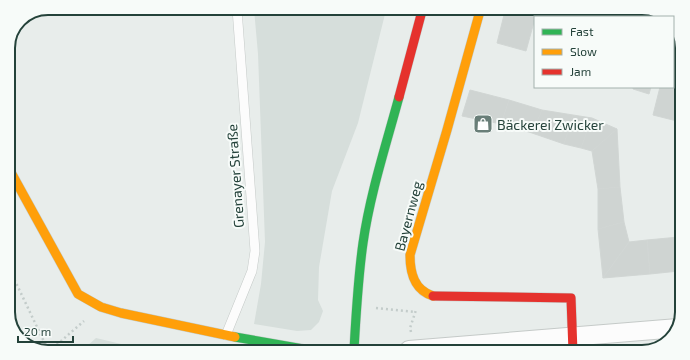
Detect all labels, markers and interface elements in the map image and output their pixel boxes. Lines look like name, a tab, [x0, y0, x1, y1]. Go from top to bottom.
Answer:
legend	[534, 16, 674, 88]
text: Fast	[570, 24, 594, 38]
text: Slow	[570, 44, 597, 58]
text: Jam	[570, 64, 591, 78]
shop icon: Bäckerei Zwicker	[472, 113, 494, 135]
place label: Bäckerei Zwicker	[497, 116, 604, 133]
street label: Grenayer Straße	[223, 123, 247, 229]
street label: Bayernweg	[391, 179, 426, 253]
scale bar	[18, 318, 73, 344]
text: 20 m	[24, 324, 51, 338]

